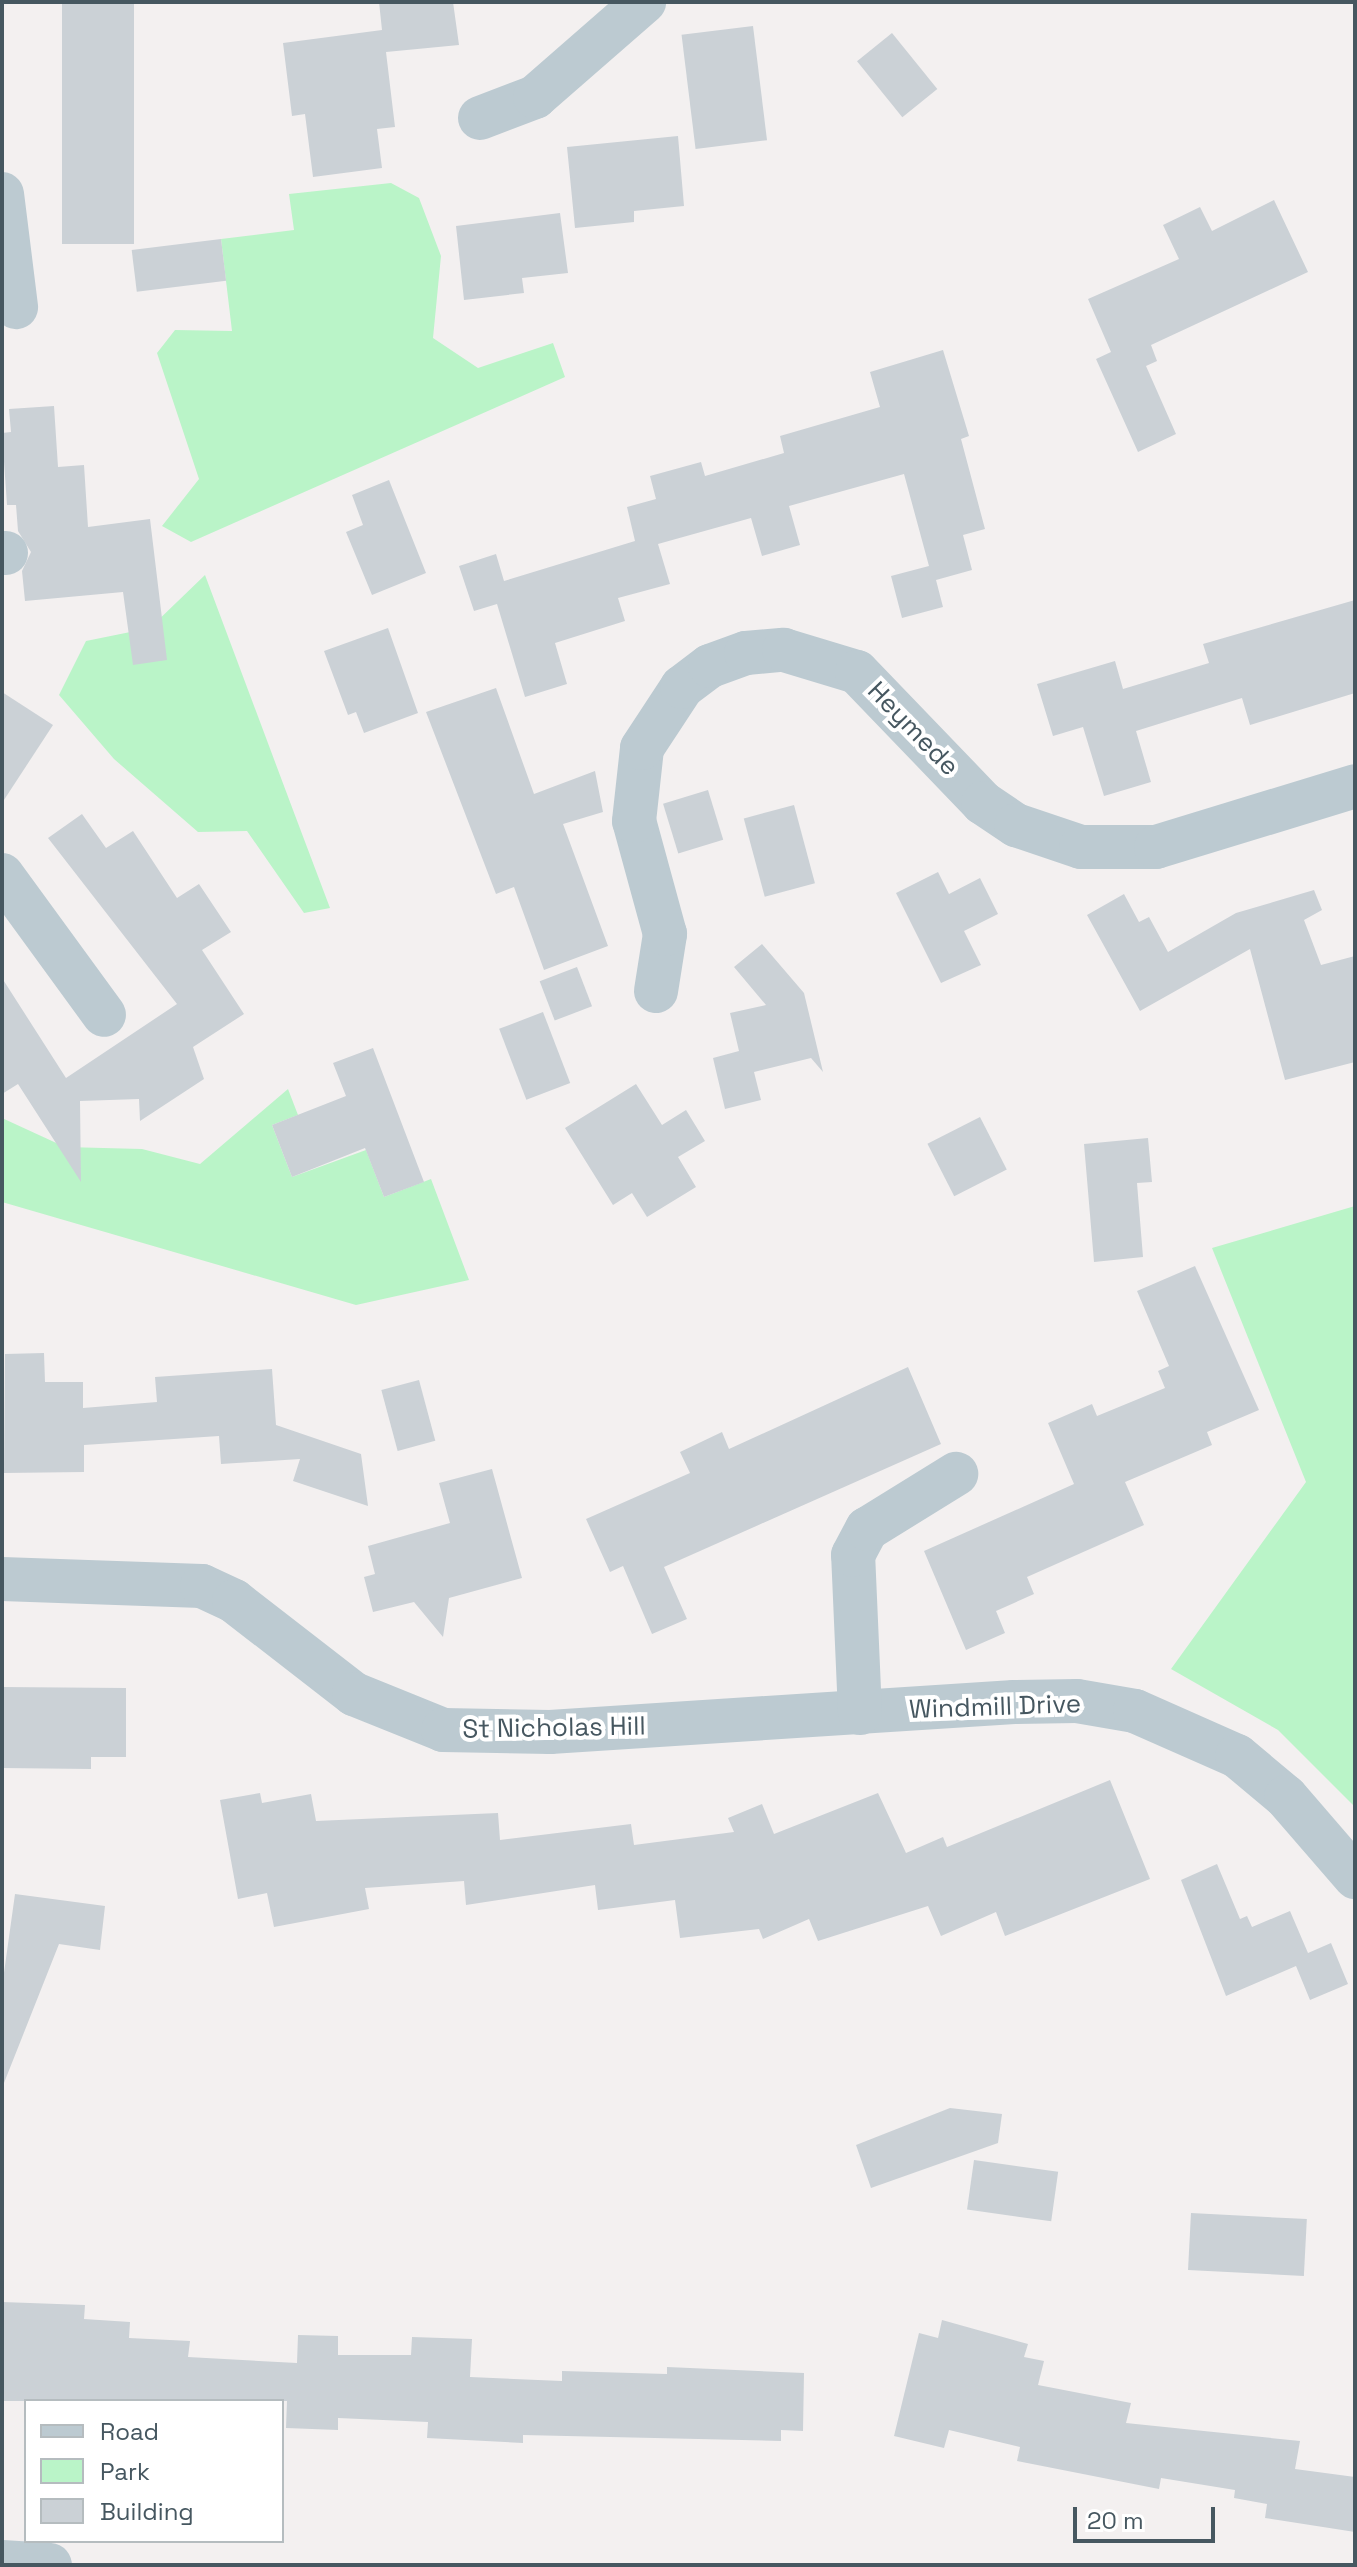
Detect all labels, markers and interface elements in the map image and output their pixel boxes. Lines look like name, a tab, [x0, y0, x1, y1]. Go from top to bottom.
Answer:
street label: Heymede	[861, 676, 965, 782]
street label: Windmill Drive	[908, 1688, 1082, 1726]
street label: St Nicholas Hill	[462, 1711, 646, 1745]
legend	[24, 2399, 284, 2543]
text: Road	[100, 2416, 159, 2447]
text: Park	[100, 2456, 150, 2487]
scale bar	[1077, 2491, 1219, 2541]
text: Building	[100, 2496, 194, 2527]
text: 20 m	[1087, 2505, 1144, 2536]

